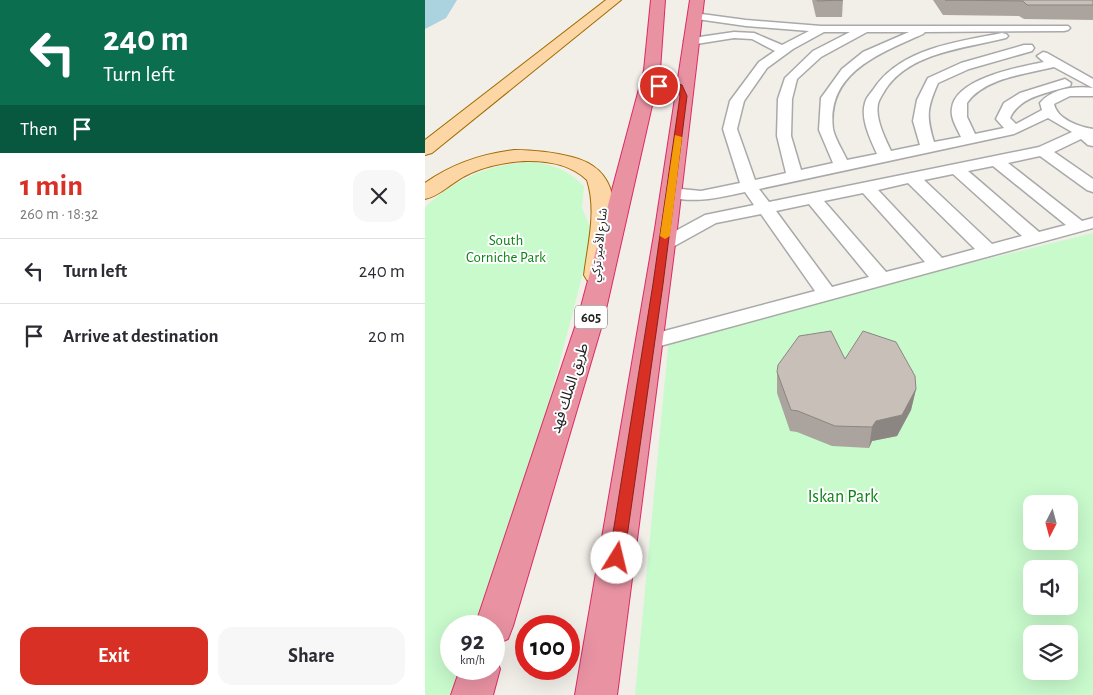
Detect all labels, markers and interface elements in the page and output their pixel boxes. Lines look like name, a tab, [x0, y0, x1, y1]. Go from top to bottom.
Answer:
icon: left	[20, 20, 85, 85]
text: 240 m	[103, 22, 189, 57]
text: Turn left	[103, 63, 175, 85]
pin	[638, 65, 680, 107]
icon: arrive	[645, 72, 673, 100]
icon: arrive	[68, 115, 96, 143]
text: Then	[20, 120, 58, 139]
button: close	[353, 170, 405, 222]
text: 1 min	[20, 171, 83, 201]
text: 260 m · 18:32	[20, 206, 98, 222]
street label: شارع الأمير تركي	[589, 207, 613, 283]
park label: South Corniche Park	[466, 233, 546, 265]
icon: left	[20, 257, 48, 285]
text: Turn left	[63, 262, 127, 281]
text: 240 m	[359, 262, 405, 281]
road number: 605	[575, 306, 607, 328]
icon: arrive	[20, 322, 48, 350]
text: Arrive at destination	[63, 327, 219, 346]
text: 20 m	[368, 327, 405, 346]
street label: طريق الملك فهد	[548, 341, 593, 436]
park label: Iskan Park	[808, 488, 879, 506]
north arrow	[1023, 495, 1077, 550]
map controls	[1023, 495, 1078, 680]
position arrow	[590, 531, 642, 583]
button: sound	[1023, 560, 1078, 615]
speed limit sign: 100	[515, 615, 580, 680]
button: layers	[1023, 625, 1078, 680]
button: Exit	[20, 627, 208, 685]
button: Share	[218, 627, 405, 685]
text: 92	[461, 629, 484, 654]
text: km/h	[460, 654, 485, 666]

